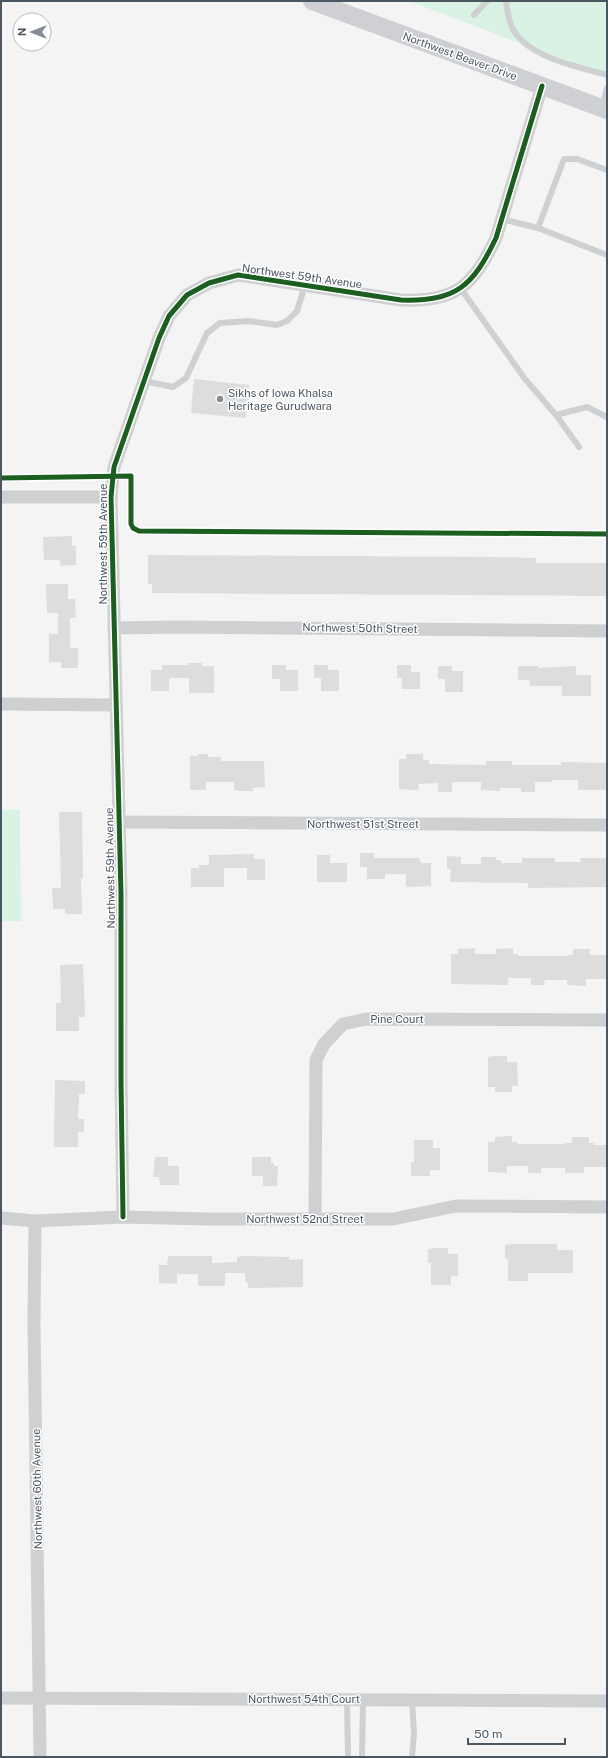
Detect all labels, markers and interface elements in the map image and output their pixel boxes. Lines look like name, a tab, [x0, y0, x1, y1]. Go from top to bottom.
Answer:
north arrow	[12, 12, 52, 52]
text: N	[16, 28, 28, 36]
street label: Northwest Beaver Drive	[401, 30, 519, 82]
street label: Northwest 59th Avenue	[241, 262, 363, 290]
place label: Sikhs of Iowa Khalsa Heritage Gurudwara	[228, 387, 333, 412]
marker: Sikhs of Iowa Khalsa Heritage Gurudwara	[215, 394, 225, 404]
street label: Northwest 59th Avenue	[97, 483, 109, 605]
street label: Northwest 50th Street	[302, 621, 418, 635]
street label: Northwest 59th Avenue	[103, 807, 117, 929]
street label: Northwest 51st Street	[307, 818, 419, 830]
street label: Pine Court	[370, 1013, 424, 1025]
street label: Northwest 52nd Street	[246, 1213, 364, 1225]
street label: Northwest 60th Avenue	[30, 1429, 44, 1549]
street label: Northwest 54th Court	[248, 1693, 360, 1705]
scale bar	[468, 1720, 565, 1746]
text: 50 m	[474, 1727, 502, 1741]

